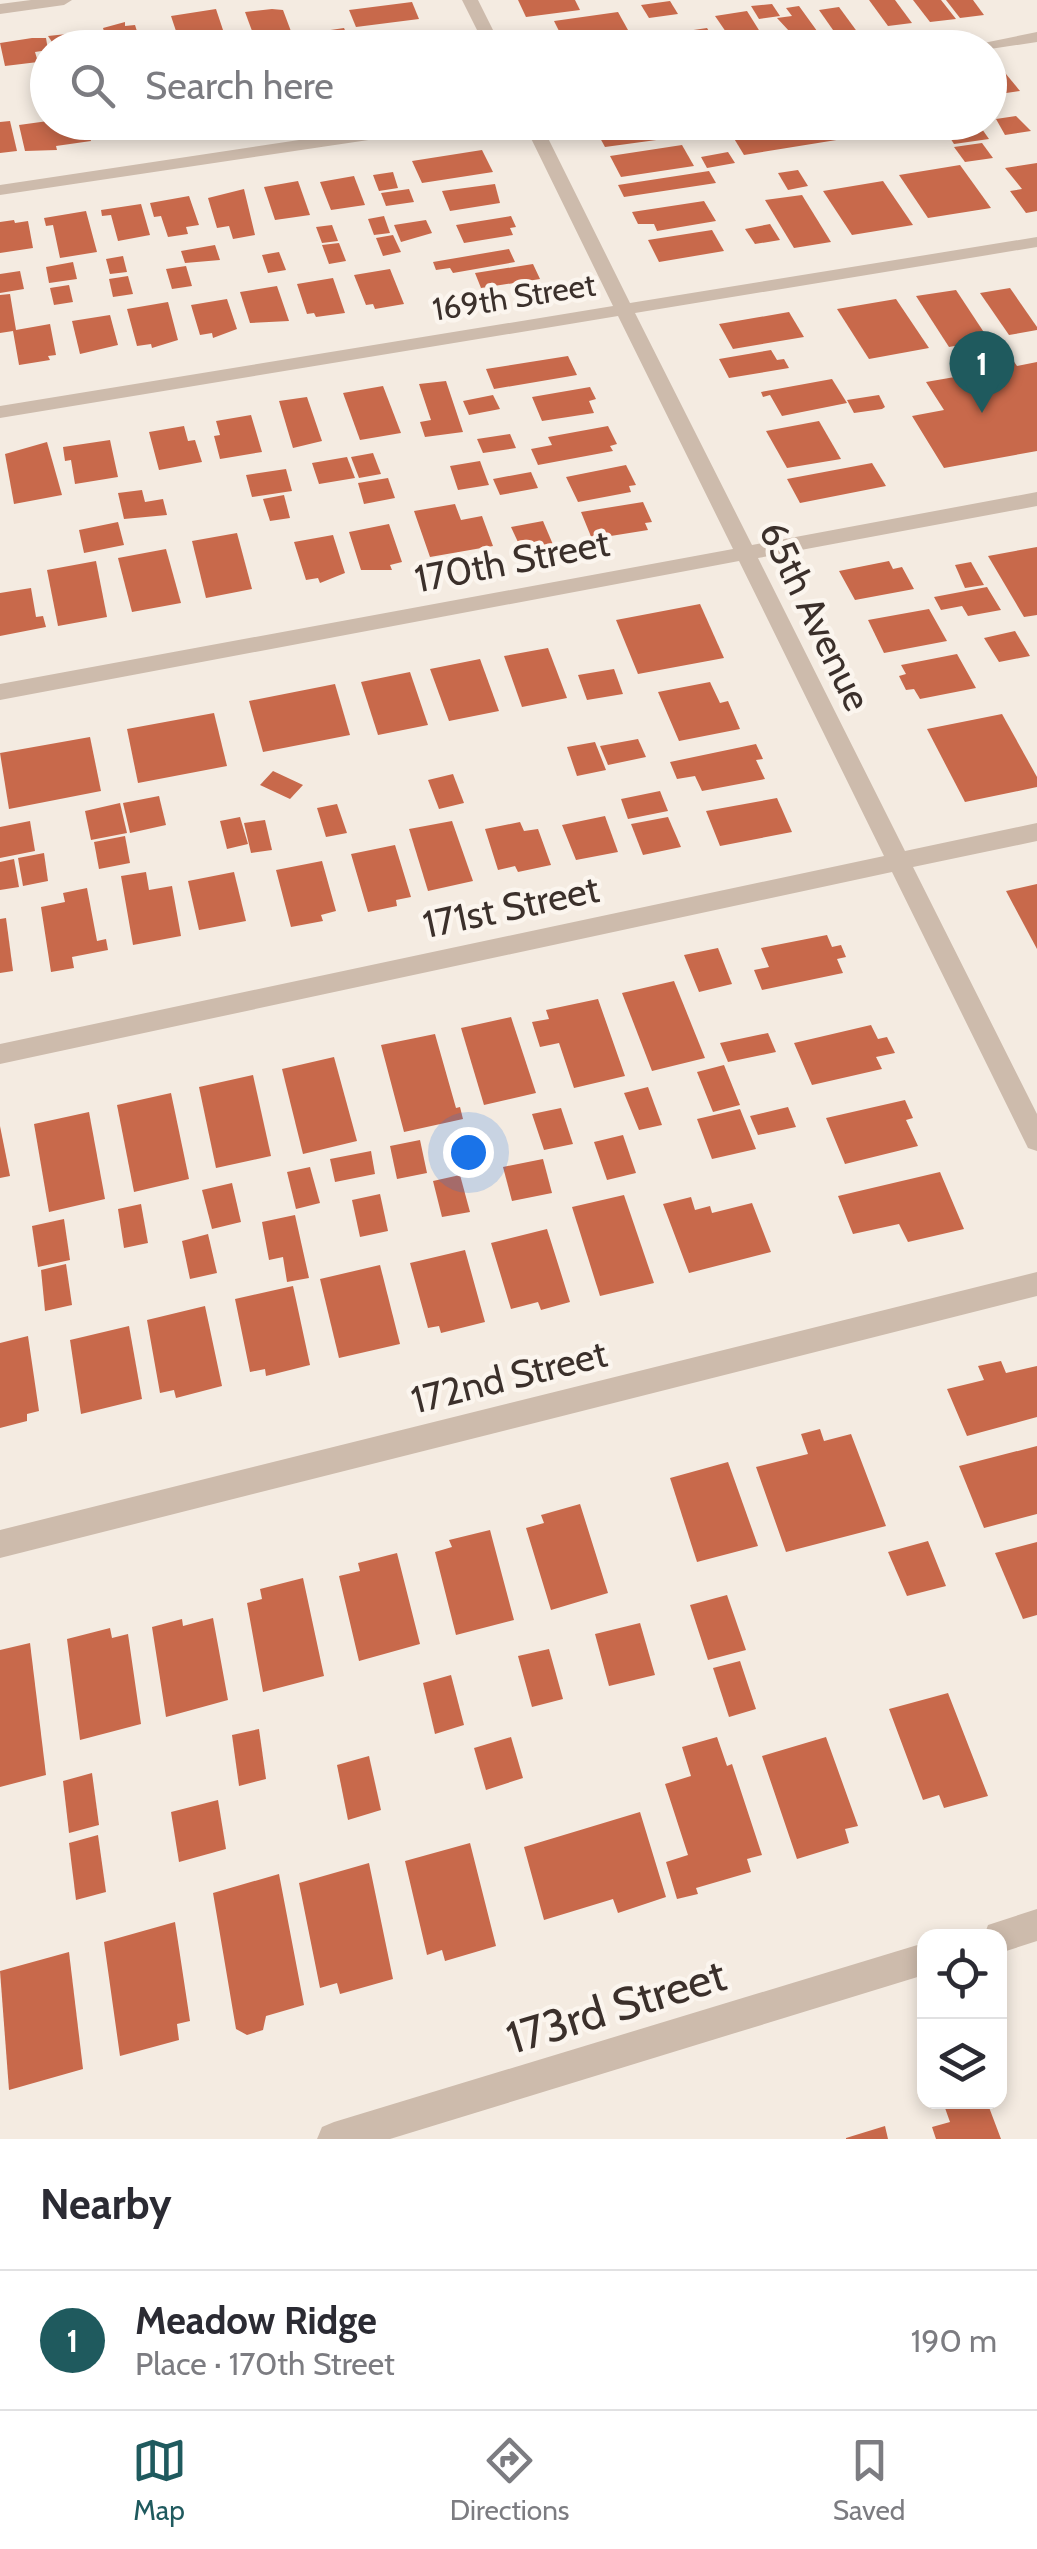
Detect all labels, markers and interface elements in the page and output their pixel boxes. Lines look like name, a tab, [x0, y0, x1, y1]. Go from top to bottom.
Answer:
search box	[30, 30, 1007, 140]
icon: search	[65, 58, 120, 113]
text: Search here	[145, 62, 334, 109]
street label: 169th Street	[430, 264, 598, 329]
pin: 1	[950, 330, 1014, 413]
street label: 65th Avenue	[749, 514, 881, 718]
street label: 170th Street	[411, 519, 613, 602]
street label: 171st Street	[419, 865, 603, 948]
your location	[443, 1127, 494, 1178]
street label: 172nd Street	[406, 1329, 612, 1424]
map controls	[917, 1929, 1007, 2109]
button: locate	[917, 1929, 1007, 2019]
street label: 173rd Street	[500, 1947, 732, 2065]
button: layers	[917, 2019, 1007, 2109]
text: Nearby	[40, 2178, 172, 2230]
text: Meadow Ridge	[135, 2297, 377, 2344]
text: 1	[67, 2321, 78, 2360]
text: 190 m	[911, 2321, 997, 2360]
text: Place · 170th Street	[135, 2344, 395, 2383]
tab: Map	[132, 2433, 187, 2527]
tab: Directions	[450, 2433, 569, 2527]
tab: Saved	[833, 2433, 905, 2527]

